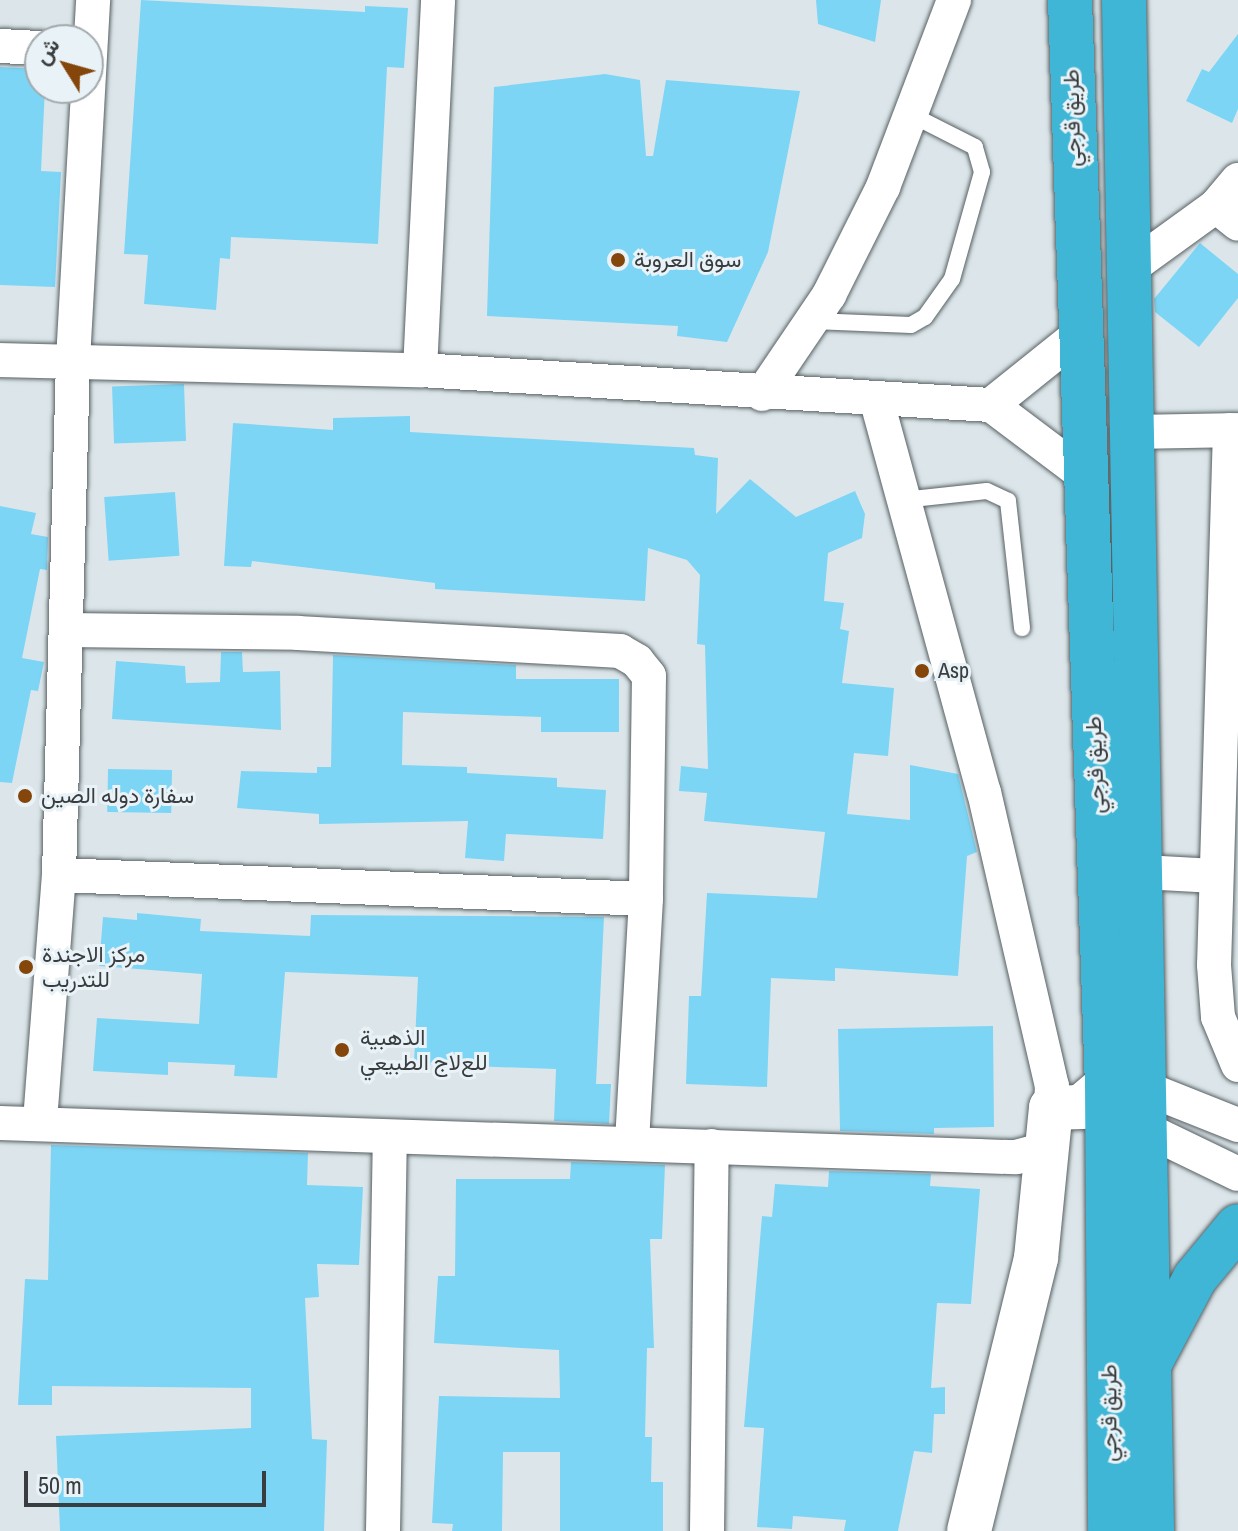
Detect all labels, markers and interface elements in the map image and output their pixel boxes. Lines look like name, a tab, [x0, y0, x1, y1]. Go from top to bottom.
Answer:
north arrow	[24, 24, 104, 104]
text: ش	[26, 31, 66, 70]
street label: طريق قرجي	[1058, 69, 1086, 167]
place label: سوق العروبة	[634, 247, 741, 273]
marker: سوق العروبة	[609, 251, 627, 269]
place label: Asp	[938, 658, 969, 684]
marker: Asp	[913, 662, 931, 680]
street label: طريق قرجي	[1080, 716, 1110, 814]
place label: سفارة دوله الصين	[41, 783, 194, 809]
marker: سفارة دوله الصين	[16, 787, 34, 805]
place label: مركز الاجندة للتدريب	[42, 941, 145, 992]
marker: مركز الاجندة للتدريب	[17, 958, 35, 976]
place label: الذهبية للعﻻج الطبيعي	[360, 1024, 488, 1076]
marker: الذهبية للعﻻج الطبيعي	[331, 1039, 353, 1061]
street label: طريق قرجي	[1096, 1364, 1122, 1462]
scale bar	[28, 1455, 270, 1505]
text: 50 m	[38, 1469, 82, 1501]

